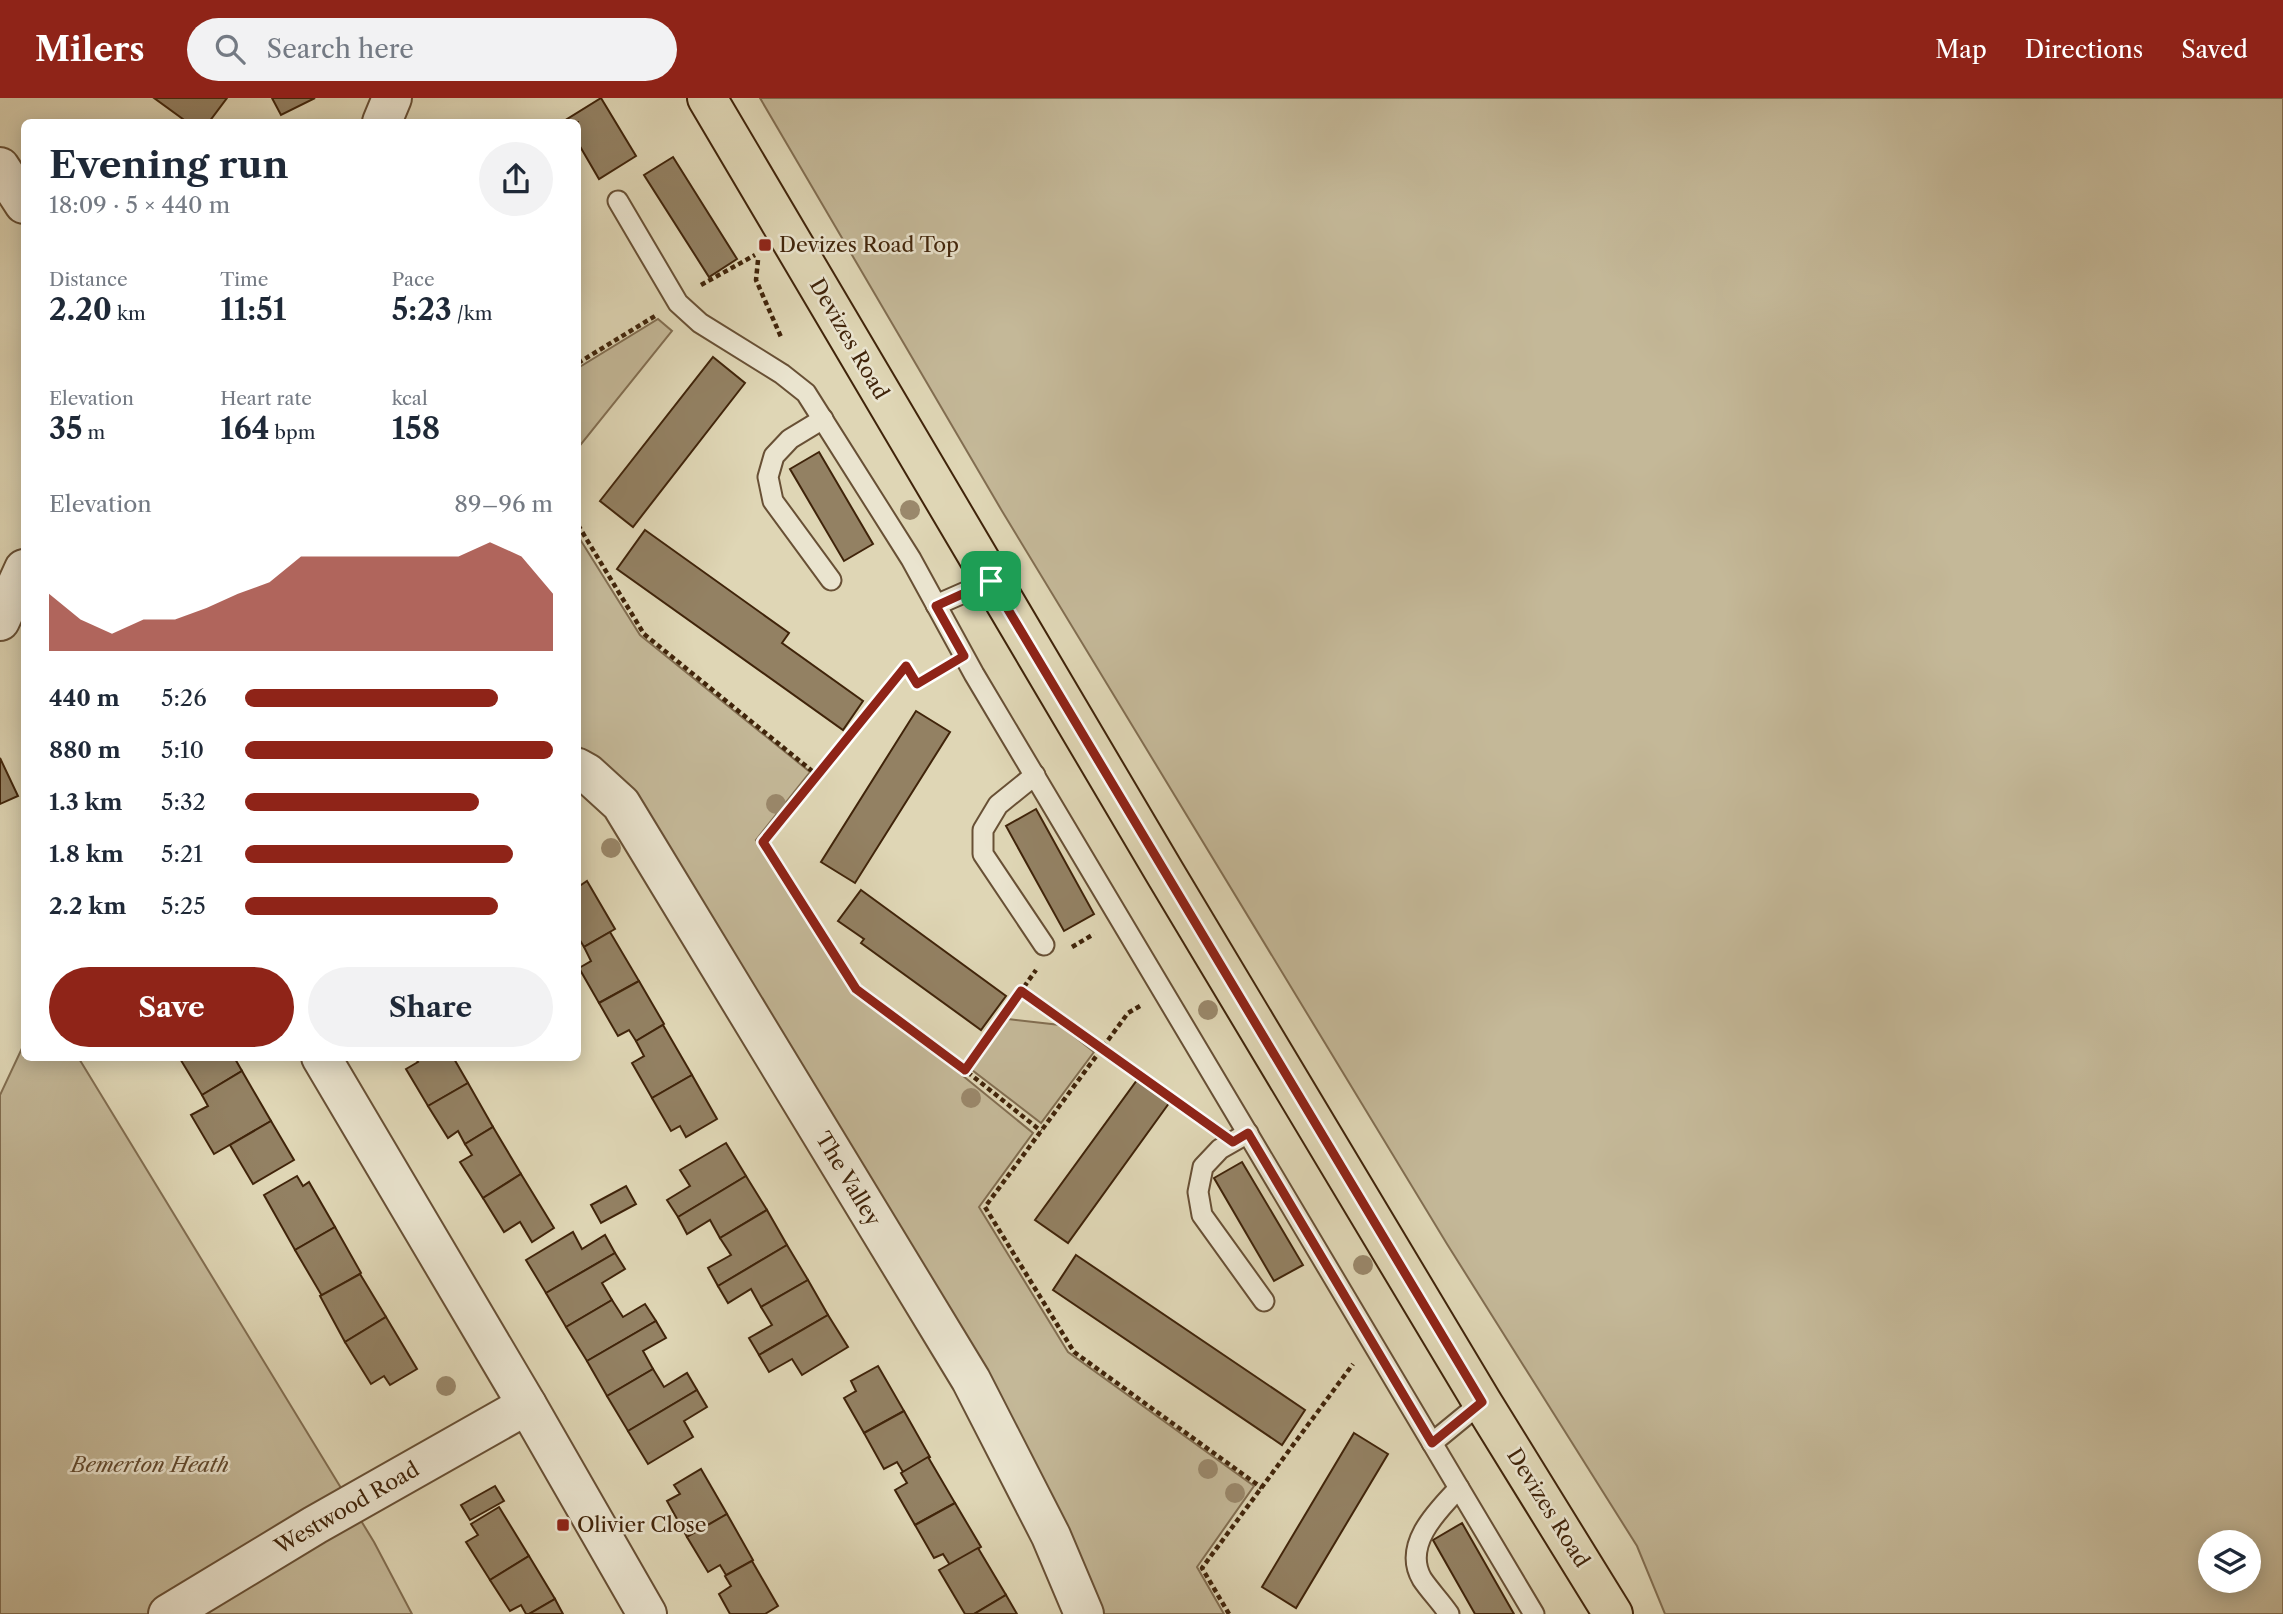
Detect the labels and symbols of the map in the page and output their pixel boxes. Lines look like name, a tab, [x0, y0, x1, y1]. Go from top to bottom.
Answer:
place label: Devizes Road Top	[779, 232, 959, 257]
marker: Devizes Road Top	[757, 237, 773, 253]
street label: Devizes Road	[805, 274, 894, 404]
pin	[961, 551, 1021, 611]
street label: The Valley	[811, 1127, 886, 1231]
street label: Devizes Road	[1502, 1444, 1595, 1572]
park label: Bemerton Heath	[69, 1452, 229, 1477]
street label: Westwood Road	[269, 1456, 423, 1559]
place label: Olivier Close	[577, 1512, 706, 1537]
marker: Olivier Close	[555, 1517, 571, 1533]

